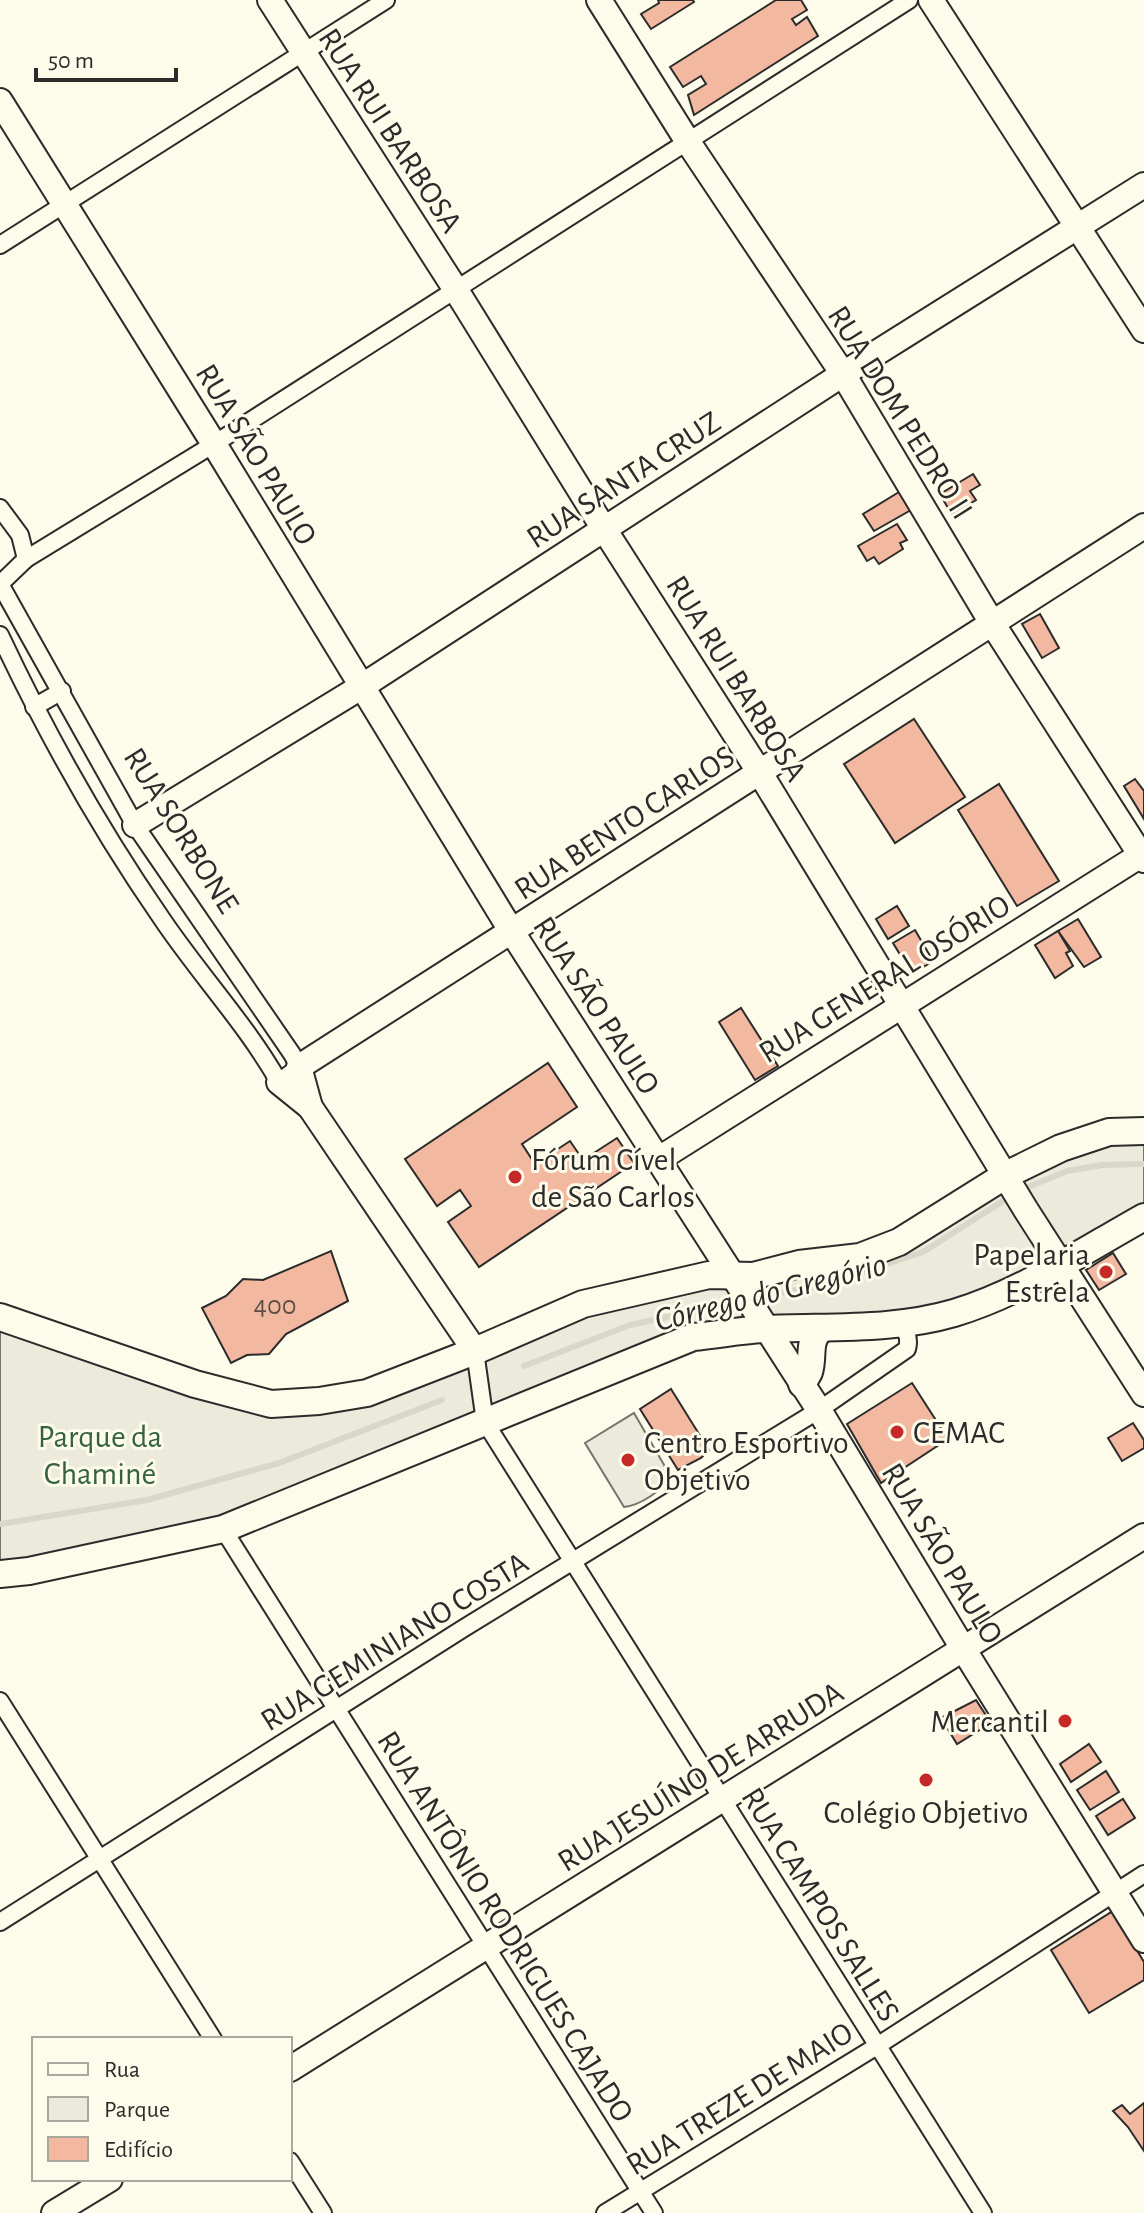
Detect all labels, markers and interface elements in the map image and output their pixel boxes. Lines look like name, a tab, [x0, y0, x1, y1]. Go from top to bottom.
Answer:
street label: RUA RUI BARBOSA	[312, 23, 468, 238]
scale bar	[36, 32, 176, 82]
text: 50 m	[48, 49, 94, 73]
street label: RUA DOM PEDRO II	[822, 300, 979, 525]
street label: RUA SÃO PAULO	[190, 358, 324, 550]
street label: RUA SANTA CRUZ	[521, 405, 726, 554]
street label: RUA RUI BARBOSA	[660, 570, 812, 787]
street label: RUA BENTO CARLOS	[509, 740, 740, 906]
street label: RUA SORBONE	[118, 742, 245, 919]
street label: RUA GENERAL OSÓRIO	[752, 887, 1016, 1069]
street label: RUA SÃO PAULO	[527, 910, 667, 1100]
place label: Fórum Cível de São Carlos	[531, 1144, 695, 1213]
marker: Fórum Cível de São Carlos	[506, 1168, 524, 1186]
place label: Papelaria Estrela	[973, 1239, 1090, 1308]
water label: Córrego do Gregório	[651, 1248, 890, 1338]
marker: Papelaria Estrela	[1097, 1263, 1115, 1281]
house number: 400	[253, 1292, 297, 1320]
place label: CEMAC	[913, 1417, 1005, 1449]
park label: Parque da Chaminé	[38, 1421, 162, 1490]
marker: CEMAC	[888, 1423, 906, 1441]
place label: Centro Esportivo Objetivo	[644, 1427, 849, 1496]
marker: Centro Esportivo Objetivo	[619, 1451, 637, 1469]
street label: RUA SÃO PAULO	[876, 1457, 1010, 1649]
street label: RUA GEMINIANO COSTA	[255, 1547, 534, 1737]
street label: RUA JESUÍNO DE ARRUDA	[551, 1673, 849, 1878]
place label: Mercantil	[931, 1706, 1049, 1738]
marker: Mercantil	[1056, 1712, 1074, 1730]
street label: RUA ANTÔNIO RODRIGUES CAJADO	[371, 1724, 641, 2128]
marker: Colégio Objetivo	[917, 1771, 935, 1789]
street label: RUA CAMPOS SALLES	[735, 1782, 905, 2027]
place label: Colégio Objetivo	[823, 1797, 1029, 1829]
street label: RUA TREZE DE MAIO	[621, 2016, 858, 2181]
legend	[32, 2037, 292, 2181]
text: Rua	[104, 2058, 140, 2082]
text: Parque	[104, 2098, 170, 2122]
text: Edifício	[104, 2138, 173, 2162]

